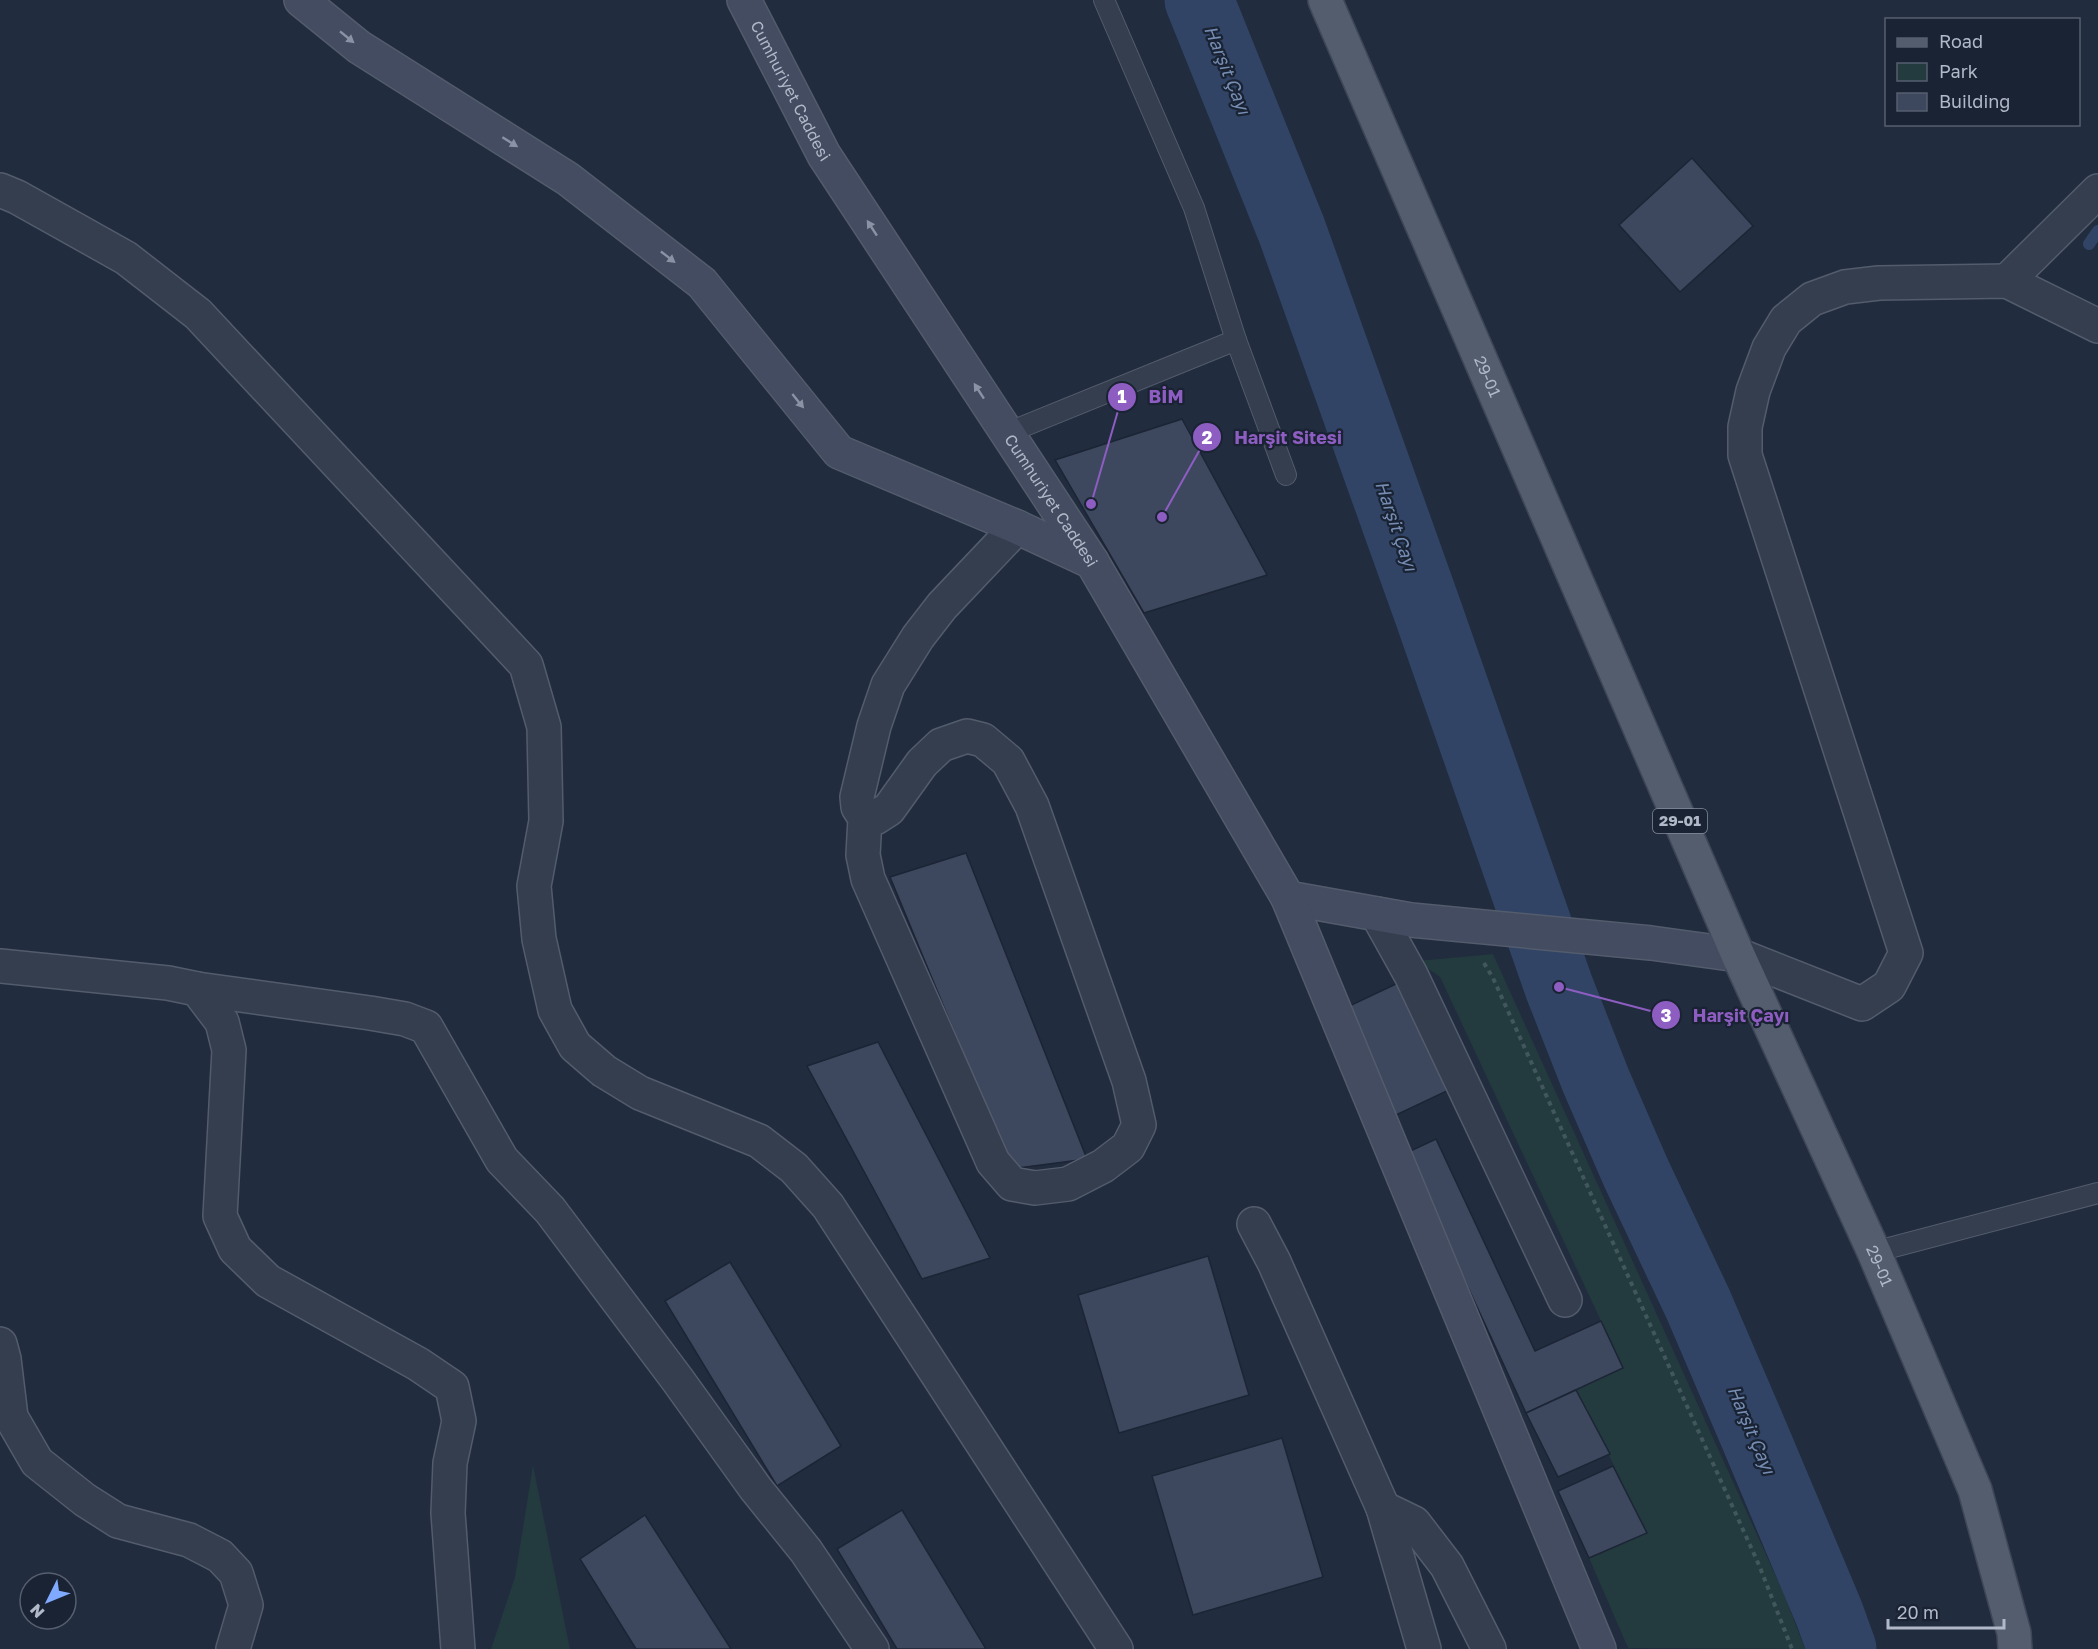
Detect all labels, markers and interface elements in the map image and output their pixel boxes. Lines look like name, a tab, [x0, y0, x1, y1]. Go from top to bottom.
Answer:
street label: Cumhuriyet Caddesi	[746, 17, 835, 165]
legend	[1885, 18, 2080, 126]
water label: Harşit Çayı	[1200, 22, 1256, 118]
one-way arrow	[339, 30, 354, 42]
text: Road	[1939, 30, 1983, 52]
text: Park	[1939, 60, 1978, 82]
text: Building	[1939, 90, 2010, 112]
one-way arrow	[502, 137, 519, 148]
one-way arrow	[866, 220, 877, 236]
one-way arrow	[660, 250, 676, 263]
street label: 29-01	[1470, 353, 1505, 400]
callout: BİM	[1107, 379, 1195, 415]
one-way arrow	[973, 383, 985, 399]
text: 1	[1117, 385, 1127, 407]
text: BİM	[1149, 385, 1183, 407]
one-way arrow	[791, 393, 804, 408]
callout: Harşit Sitesi	[1192, 419, 1354, 455]
text: 2	[1202, 426, 1213, 448]
text: Harşit Sitesi	[1234, 426, 1342, 448]
street label: Cumhuriyet Caddesi	[1001, 430, 1102, 570]
water label: Harşit Çayı	[1371, 478, 1423, 575]
road number: 29-01	[1653, 809, 1707, 833]
callout: Harşit Çayı	[1651, 997, 1801, 1033]
text: 3	[1661, 1004, 1672, 1026]
text: Harşit Çayı	[1693, 1004, 1789, 1026]
street label: 29-01	[1862, 1242, 1897, 1289]
water label: Harşit Çayı	[1723, 1382, 1781, 1478]
north arrow	[18, 1571, 78, 1631]
scale bar	[1888, 1592, 2004, 1630]
text: N	[26, 1600, 48, 1623]
text: 20 m	[1897, 1601, 1939, 1623]

